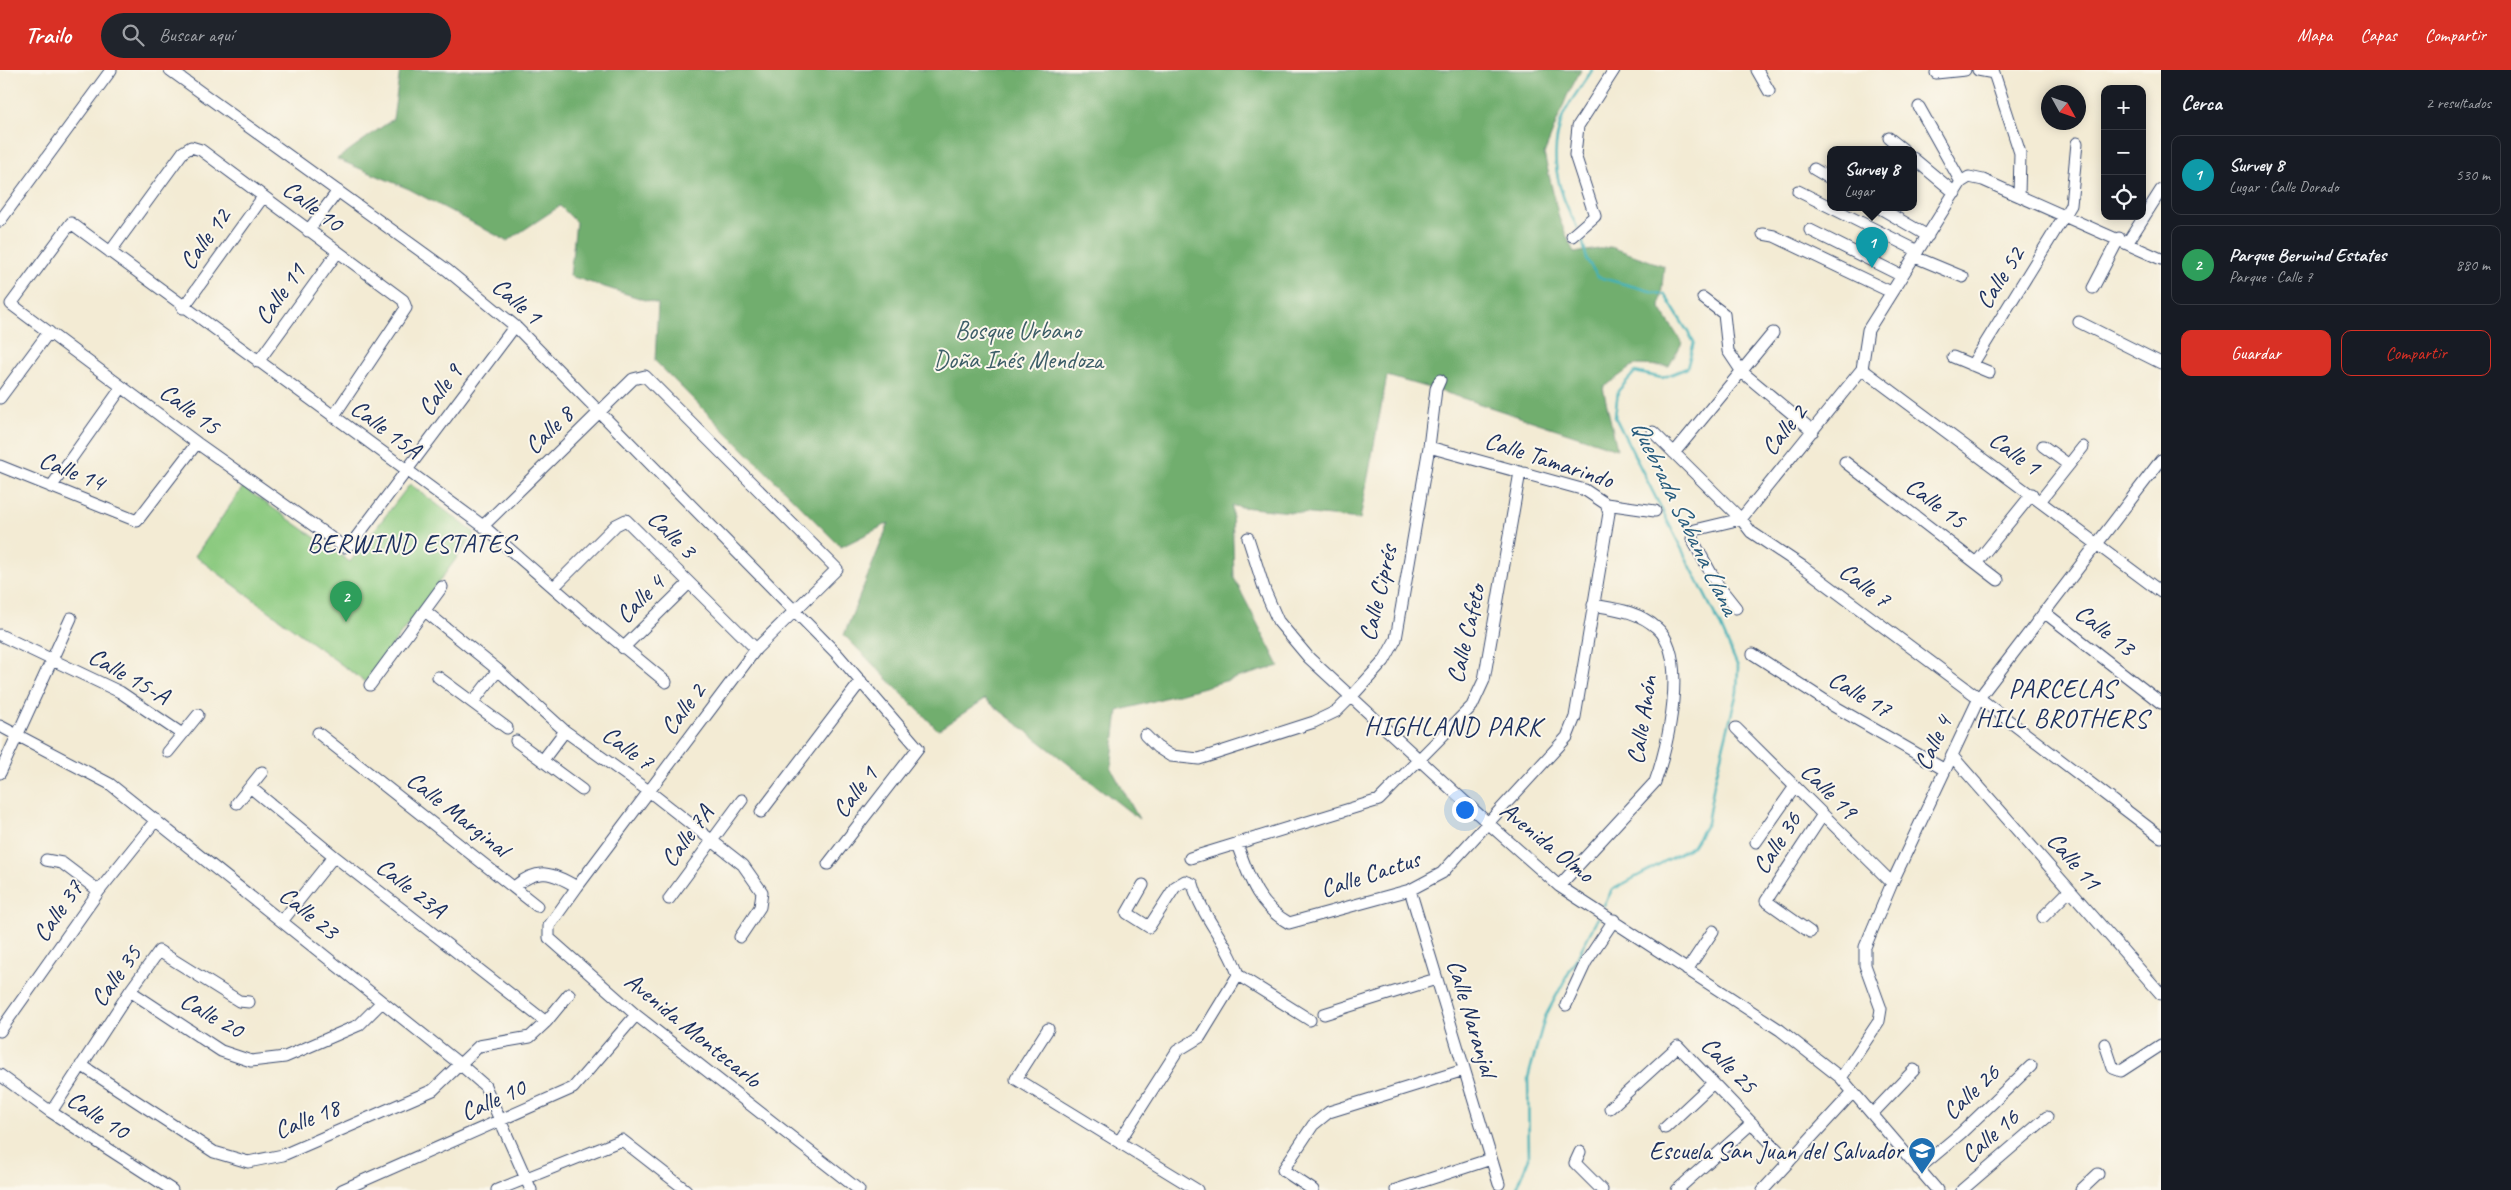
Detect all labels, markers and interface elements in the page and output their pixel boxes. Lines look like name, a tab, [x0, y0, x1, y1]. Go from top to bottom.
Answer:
search box	[101, 13, 451, 58]
text: Trailo	[25, 20, 71, 50]
icon: search	[119, 21, 147, 49]
text: Buscar aquí	[159, 23, 233, 47]
text: Mapa	[2297, 24, 2332, 46]
text: Capas	[2360, 24, 2397, 46]
text: Compartir	[2425, 24, 2486, 46]
north arrow	[2041, 85, 2086, 130]
map controls	[2101, 85, 2146, 220]
button: +	[2101, 85, 2146, 130]
text: Cerca	[2181, 90, 2222, 116]
text: 2 resultados	[2426, 93, 2491, 113]
button: −	[2101, 130, 2146, 175]
popup	[1827, 146, 1917, 211]
text: Survey 8	[2229, 153, 2284, 177]
text: Survey 8	[1844, 157, 1900, 181]
text: 1	[2194, 165, 2202, 185]
text: 530 m	[2456, 165, 2490, 185]
street label: Calle 10	[276, 173, 351, 240]
button: locate	[2101, 175, 2146, 220]
text: Lugar · Calle Dorado	[2229, 177, 2338, 197]
text: Lugar	[1844, 181, 1874, 201]
street label: Calle 12	[172, 201, 239, 276]
pin: 1	[1856, 227, 1888, 268]
street label: Calle 52	[1968, 239, 2033, 315]
text: Parque Berwind Estates	[2229, 243, 2386, 267]
text: 2	[2194, 255, 2202, 275]
text: 880 m	[2456, 255, 2490, 275]
street label: Calle 11	[247, 256, 314, 331]
text: Parque · Calle 7	[2229, 267, 2313, 287]
street label: Calle 1	[485, 270, 550, 333]
park label: Bosque Urbano Doña Inés Mendoza	[933, 315, 1106, 376]
button: Guardar	[2181, 330, 2331, 376]
button: Compartir	[2341, 330, 2491, 376]
street label: Calle 9	[410, 356, 471, 422]
street label: Calle 15	[153, 376, 228, 443]
street label: Calle 15A	[344, 392, 429, 467]
street label: Calle 8	[518, 397, 582, 461]
street label: Calle 2	[1754, 397, 1815, 462]
water label: Quebrada Sabana Llana	[1623, 414, 1748, 623]
street label: Calle 1	[1983, 423, 2049, 484]
street label: Calle Tamarindo	[1481, 424, 1618, 496]
street label: Calle 14	[35, 443, 112, 500]
street label: Calle 15	[1899, 470, 1974, 537]
street label: Calle 3	[641, 503, 705, 567]
district label: BERWIND ESTATES	[307, 527, 519, 560]
street label: Calle Ciprés	[1351, 540, 1405, 644]
street label: Calle 7	[1833, 555, 1899, 616]
street label: Calle 4	[609, 566, 673, 630]
street label: Calle Cafeto	[1439, 579, 1494, 686]
pin: 2	[330, 581, 362, 622]
street label: Calle 13	[2068, 597, 2143, 665]
street label: Calle 15-A	[83, 640, 177, 713]
street label: Calle 17	[1823, 663, 1899, 726]
district label: PARCELAS HILL BROTHERS	[1976, 672, 2153, 735]
street label: Calle Anón	[1619, 673, 1665, 767]
street label: Calle 2	[653, 675, 714, 741]
street label: Calle 4	[1907, 708, 1961, 775]
district label: HIGHLAND PARK	[1364, 710, 1546, 743]
street label: Calle 7	[596, 718, 662, 779]
street label: Calle 19	[1794, 756, 1866, 828]
street label: Calle 1	[825, 758, 886, 824]
street label: Calle Marginal	[400, 764, 520, 867]
street label: Avenida Olmo	[1493, 794, 1602, 890]
your location	[1452, 797, 1478, 823]
street label: Calle 7A	[653, 798, 721, 873]
street label: Calle 36	[1745, 805, 1809, 880]
street label: Calle 11	[2040, 825, 2109, 898]
street label: Calle Cactus	[1316, 842, 1426, 905]
street label: Calle 23A	[369, 851, 454, 926]
street label: Calle 37	[25, 873, 92, 948]
street label: Calle 23	[273, 879, 347, 948]
street label: Calle 35	[83, 938, 150, 1013]
street label: Calle Naranjal	[1439, 956, 1506, 1085]
street label: Avenida Montecarlo	[618, 965, 769, 1096]
street label: Calle 20	[175, 984, 251, 1047]
street label: Calle 25	[1694, 1029, 1765, 1102]
street label: Calle 26	[1935, 1057, 2007, 1127]
street label: Calle 10	[455, 1071, 532, 1128]
street label: Calle 10	[61, 1083, 137, 1148]
street label: Calle 18	[270, 1090, 347, 1147]
street label: Calle 16	[1954, 1101, 2027, 1170]
place label: Escuela San Juan del Salvador	[1649, 1135, 1905, 1167]
school or university icon: Escuela San Juan del Salvador	[1907, 1136, 1937, 1175]

